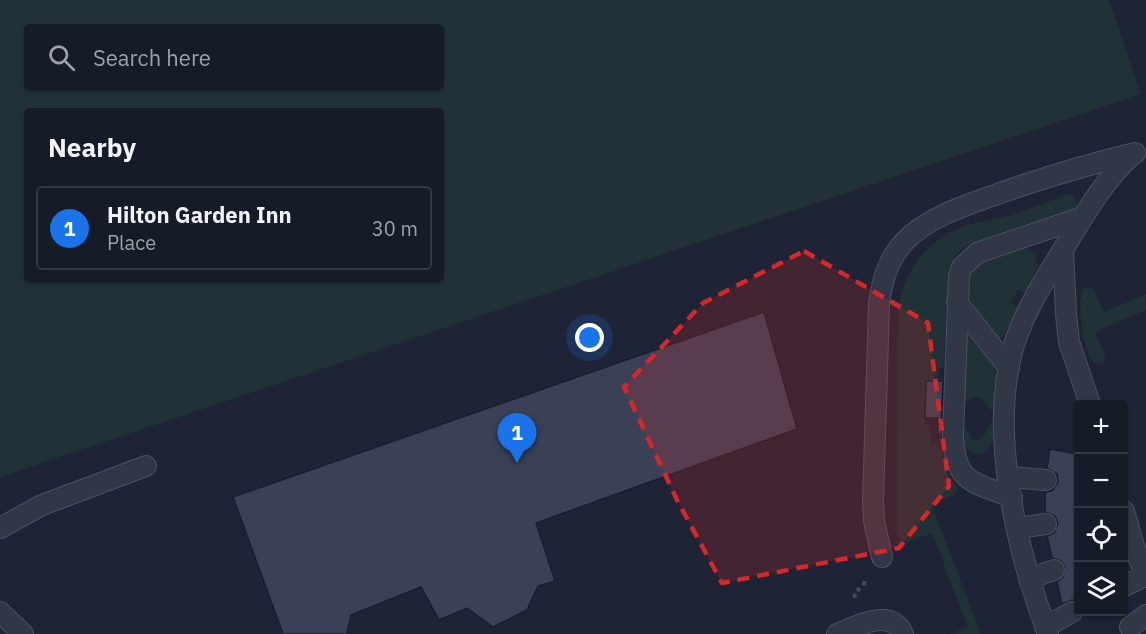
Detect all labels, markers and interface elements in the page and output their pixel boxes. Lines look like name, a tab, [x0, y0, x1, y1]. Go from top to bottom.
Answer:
search box	[24, 24, 444, 90]
icon: search	[45, 41, 78, 74]
text: Search here	[93, 43, 211, 72]
text: Nearby	[48, 130, 136, 164]
text: Hilton Garden Inn	[107, 200, 292, 229]
text: 1	[64, 215, 76, 242]
text: 30 m	[372, 215, 418, 242]
text: Place	[107, 229, 156, 256]
your location	[575, 323, 604, 352]
map controls	[1074, 400, 1128, 616]
button: +	[1074, 400, 1128, 454]
pin: 1	[498, 414, 536, 463]
button: −	[1074, 454, 1128, 508]
button: locate	[1074, 508, 1128, 562]
button: layers	[1074, 562, 1128, 616]

